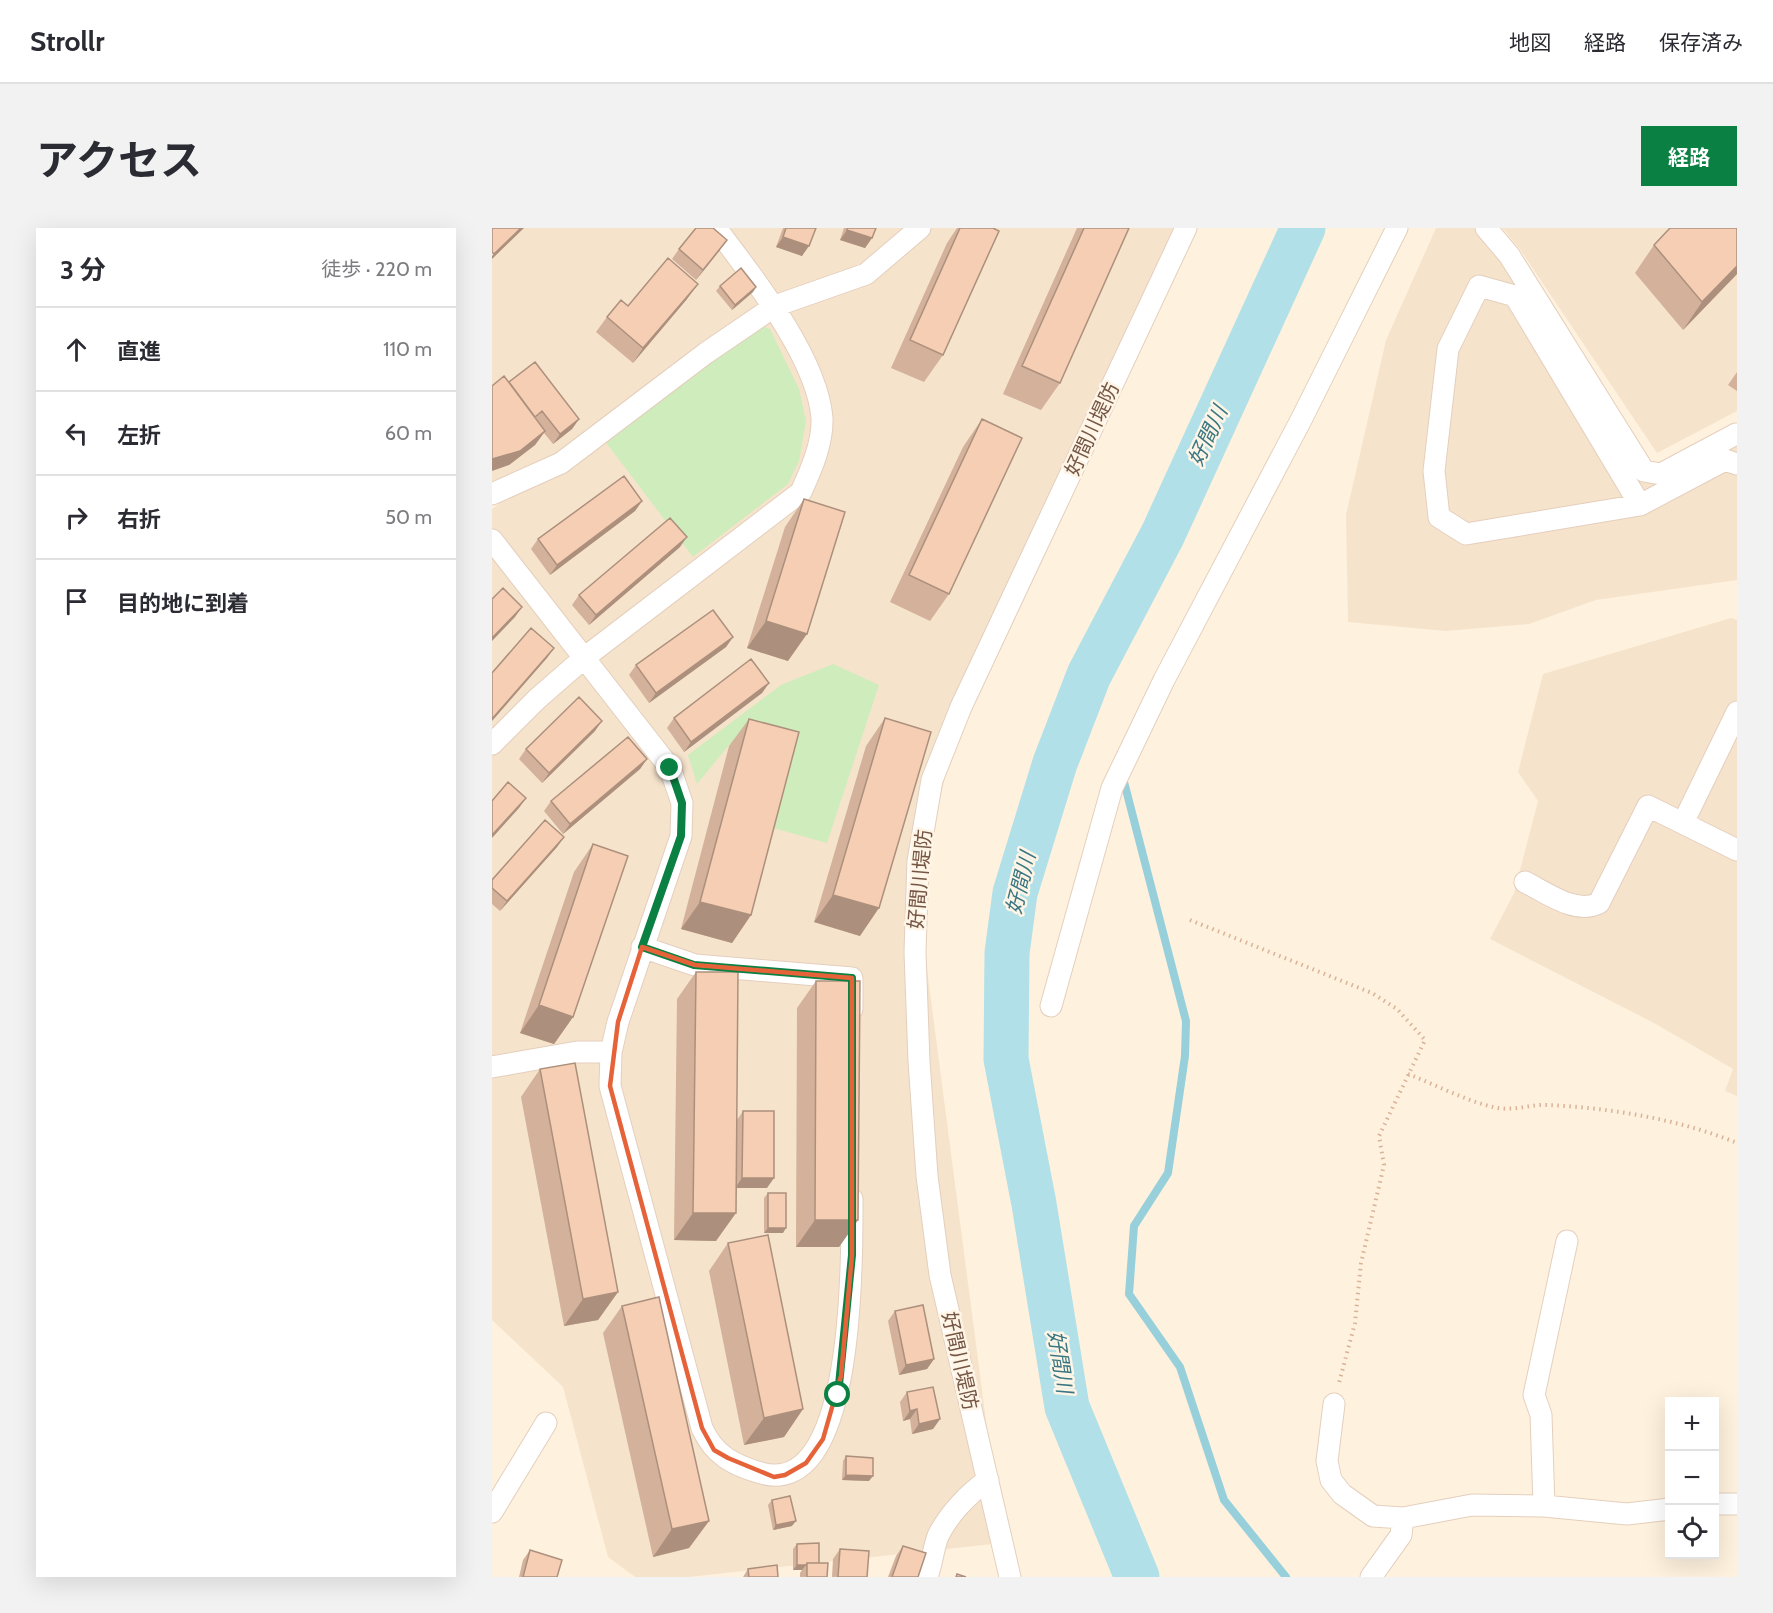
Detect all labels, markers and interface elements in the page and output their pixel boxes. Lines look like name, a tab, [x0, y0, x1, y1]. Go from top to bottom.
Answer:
text: Strollr	[30, 24, 104, 58]
text: 地図	[1509, 30, 1551, 55]
text: 経路	[1584, 30, 1626, 55]
text: 保存済み	[1659, 30, 1743, 55]
button: 経路	[1641, 126, 1737, 186]
text: アクセス	[36, 134, 202, 186]
text: 3 分	[60, 254, 106, 286]
text: 徒歩 · 220 m	[321, 257, 432, 281]
icon: ahead	[60, 333, 93, 366]
text: 110 m	[383, 337, 432, 361]
text: 直進	[117, 338, 161, 365]
street label: 好間川堤防	[1060, 379, 1124, 479]
water label: 好間川	[1183, 400, 1233, 470]
icon: left	[60, 417, 93, 450]
text: 60 m	[385, 421, 432, 445]
text: 左折	[117, 422, 161, 449]
icon: right	[60, 501, 93, 534]
text: 50 m	[385, 505, 432, 529]
text: 右折	[117, 506, 161, 533]
icon: arrive	[60, 585, 93, 618]
text: 目的地に到着	[117, 590, 249, 617]
route end	[656, 754, 682, 780]
street label: 好間川堤防	[904, 828, 936, 930]
water label: 好間川	[1001, 847, 1041, 916]
street label: 好間川堤防	[937, 1310, 983, 1412]
water label: 好間川	[1043, 1329, 1078, 1397]
route start	[824, 1381, 850, 1407]
map controls	[1665, 1397, 1719, 1559]
button: +	[1665, 1397, 1719, 1451]
button: −	[1665, 1451, 1719, 1505]
button: locate	[1665, 1505, 1719, 1559]

